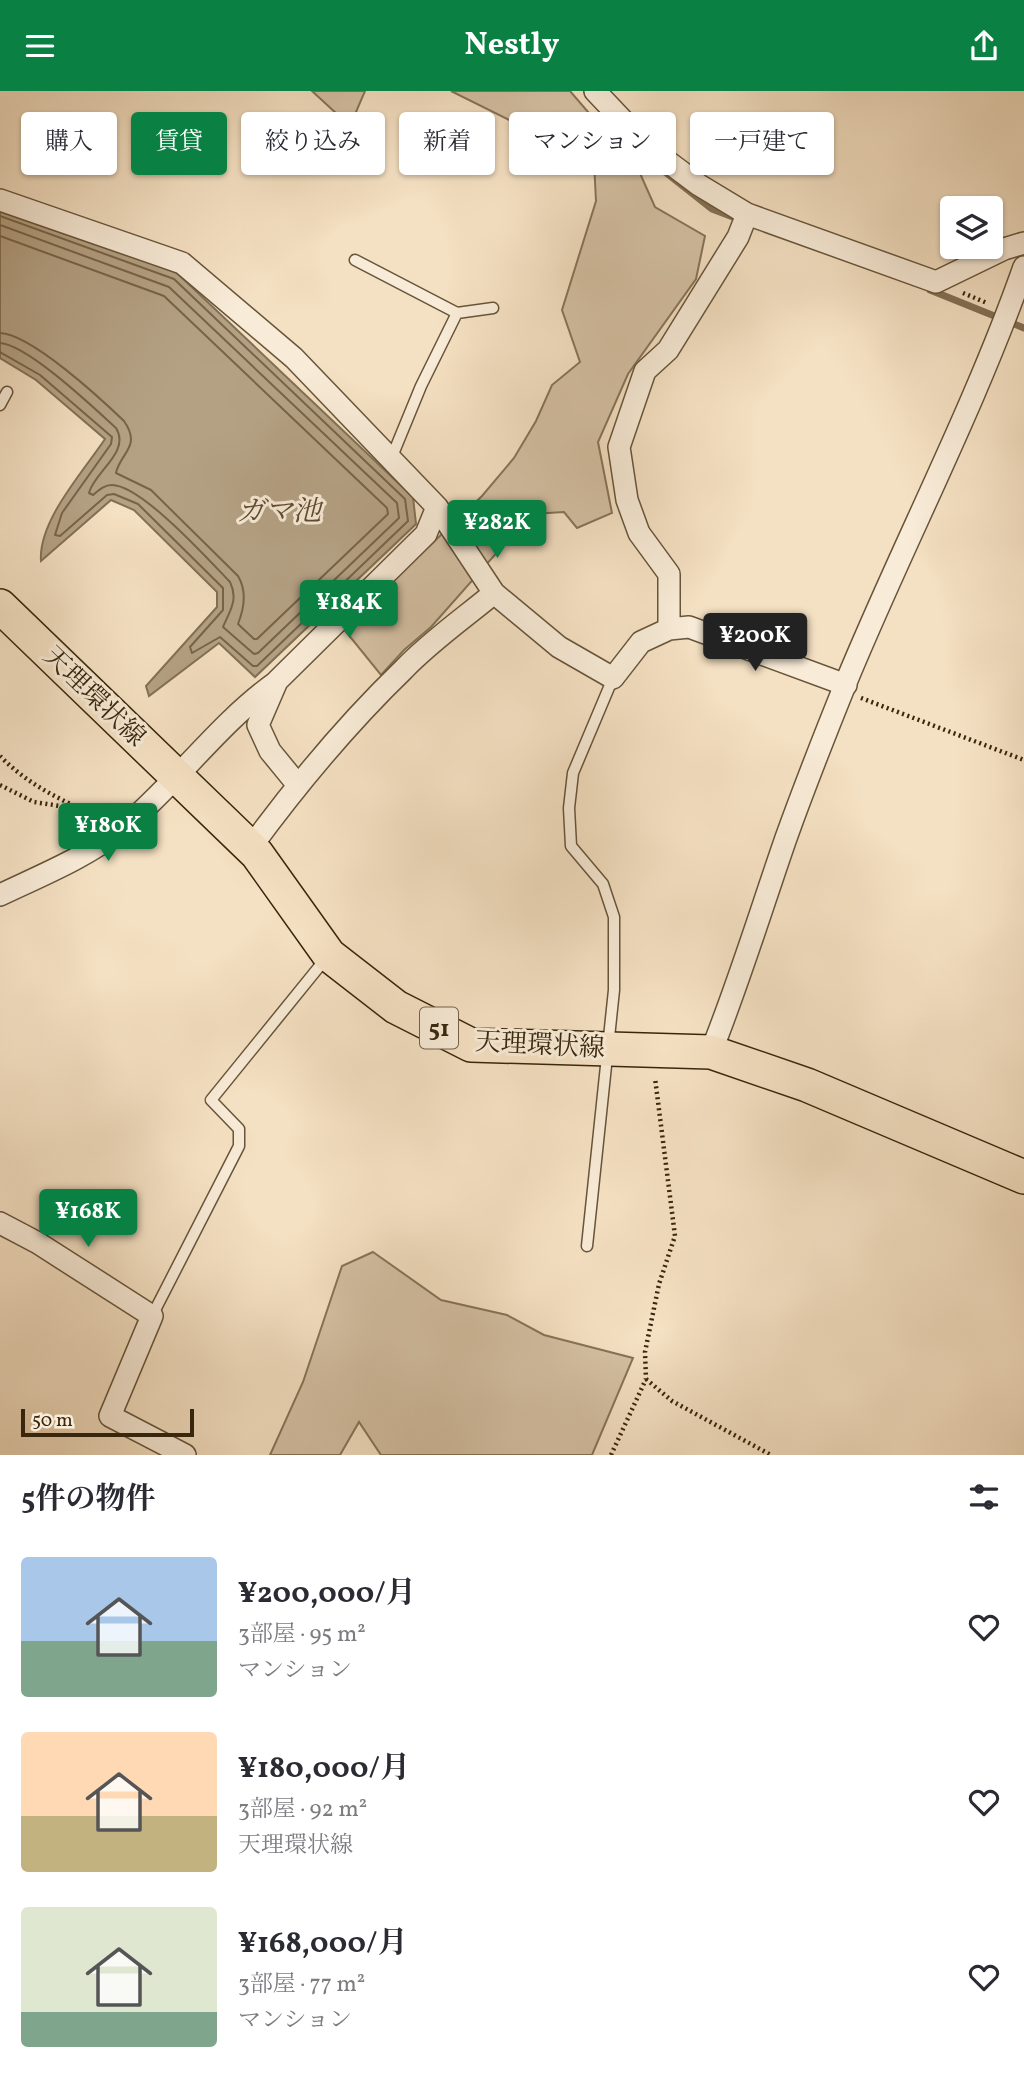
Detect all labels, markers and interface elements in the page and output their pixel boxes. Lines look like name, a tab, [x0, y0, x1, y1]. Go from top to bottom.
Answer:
text: Nestly	[465, 24, 559, 68]
icon: menu	[21, 27, 59, 65]
icon: share	[965, 27, 1003, 65]
chip: 購入	[21, 112, 117, 175]
chip: 賃貸	[131, 112, 227, 175]
chip: 絞り込み	[241, 112, 385, 175]
chip: 新着	[399, 112, 495, 175]
chip: マンション	[509, 112, 676, 175]
chip: 一戸建て	[690, 112, 834, 175]
map controls	[940, 196, 1003, 259]
button: layers	[940, 196, 1003, 259]
water label: ガマ池	[237, 493, 324, 532]
pin: ¥282K	[448, 501, 546, 560]
text: ¥282K	[463, 507, 531, 539]
pin: ¥184K	[300, 581, 398, 640]
text: ¥184K	[316, 587, 382, 619]
pin: ¥200K	[706, 613, 804, 673]
text: ¥200K	[719, 620, 791, 652]
street label: 天理環状線	[34, 639, 153, 756]
pin: ¥180K	[59, 803, 157, 863]
text: ¥180K	[74, 810, 142, 842]
road number: 51	[420, 1008, 458, 1049]
street label: 天理環状線	[474, 1025, 606, 1067]
pin: ¥168K	[39, 1189, 137, 1249]
text: ¥168K	[55, 1196, 121, 1228]
scale bar	[21, 1406, 194, 1438]
text: 50 m	[32, 1408, 73, 1434]
icon: filters	[965, 1478, 1003, 1516]
text: 5件の物件	[21, 1479, 155, 1521]
text: ¥200,000/月	[238, 1573, 416, 1615]
icon: home	[77, 1585, 161, 1669]
icon: heart	[965, 1608, 1003, 1646]
text: 3部屋 · 95 m²	[238, 1619, 366, 1651]
text: マンション	[238, 1655, 352, 1687]
text: ¥180,000/月	[238, 1748, 410, 1790]
icon: home	[77, 1760, 161, 1844]
icon: heart	[965, 1783, 1003, 1821]
text: 3部屋 · 92 m²	[238, 1794, 367, 1826]
text: 天理環状線	[238, 1830, 353, 1862]
text: ¥168,000/月	[238, 1923, 408, 1965]
icon: home	[77, 1935, 161, 2019]
icon: heart	[965, 1958, 1003, 1996]
text: 3部屋 · 77 m²	[238, 1969, 365, 2001]
text: マンション	[238, 2005, 352, 2037]

